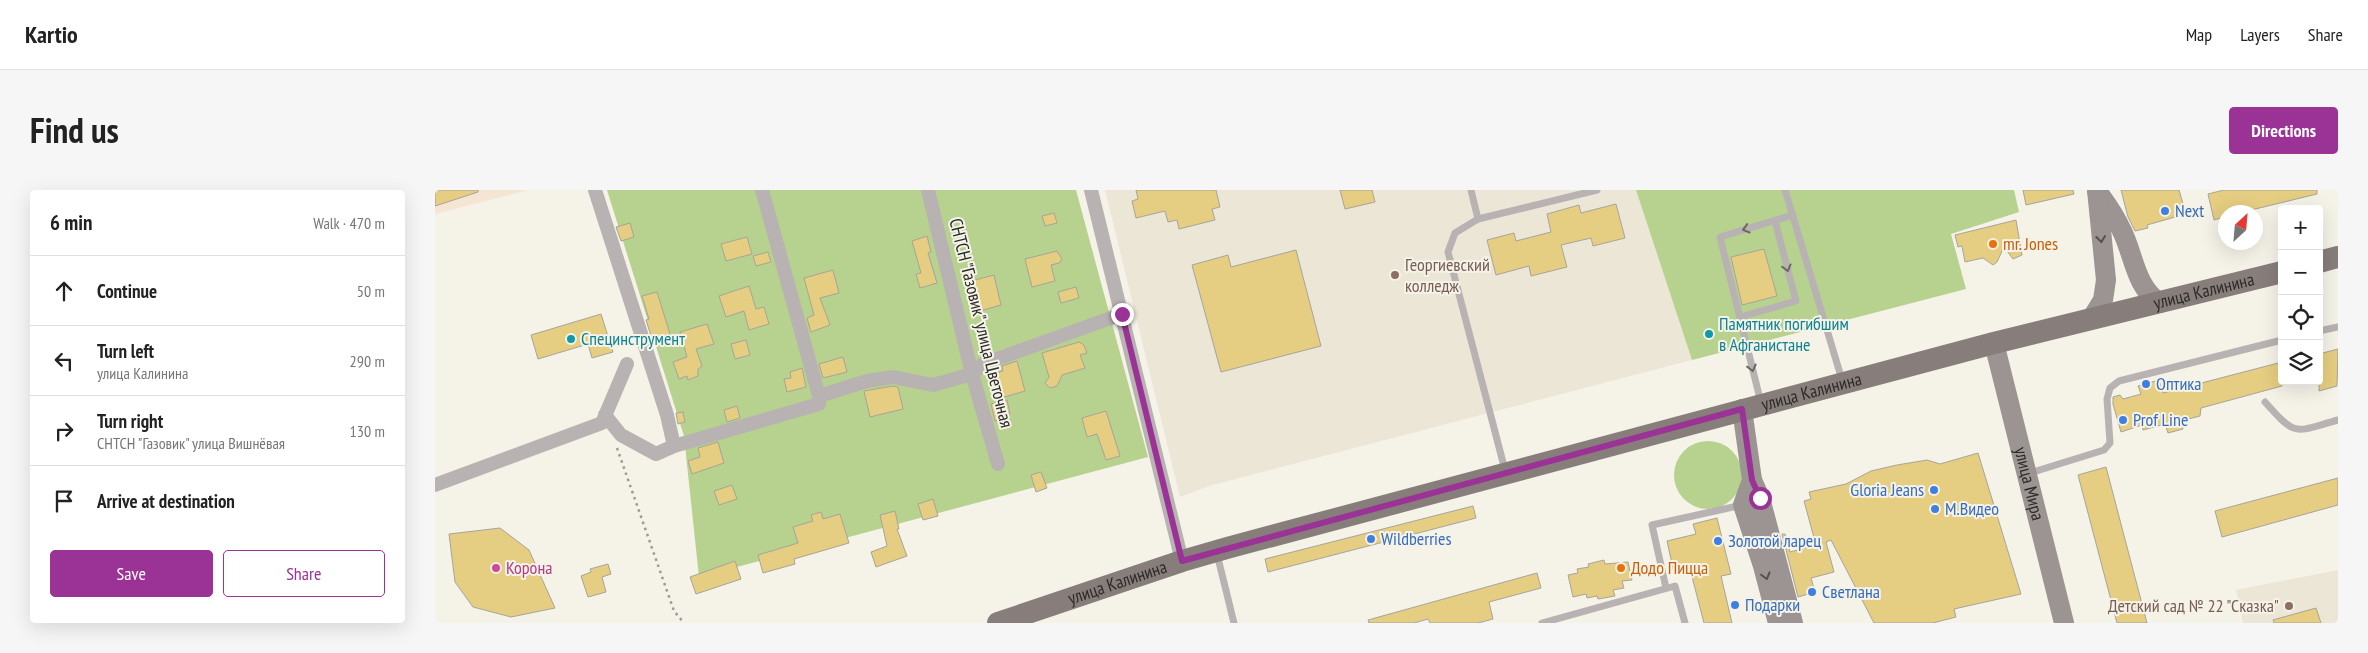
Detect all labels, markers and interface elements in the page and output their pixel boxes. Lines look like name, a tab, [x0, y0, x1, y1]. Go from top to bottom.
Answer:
text: Kartio	[25, 19, 78, 50]
text: Map	[2186, 23, 2212, 46]
text: Layers	[2240, 23, 2280, 46]
text: Share	[2308, 23, 2343, 46]
text: Find us	[30, 107, 119, 153]
button: Directions	[2229, 107, 2338, 154]
place label: Next	[2175, 199, 2204, 222]
marker: Next	[2159, 205, 2171, 217]
north arrow	[2218, 205, 2263, 250]
map controls	[2278, 205, 2323, 385]
button: +	[2278, 205, 2323, 250]
text: 6 min	[50, 209, 92, 236]
text: Walk · 470 m	[313, 213, 385, 233]
street label: СНТСН "Газовик" улица Цветочная	[944, 216, 1019, 430]
one-way arrow	[1742, 224, 1751, 234]
place label: mr. Jones	[2003, 232, 2058, 255]
one-way arrow	[2096, 235, 2106, 244]
marker: mr. Jones	[1987, 238, 1999, 250]
button: −	[2278, 250, 2323, 295]
place label: Георгиевский колледж	[1405, 253, 1490, 297]
one-way arrow	[1781, 263, 1792, 272]
street label: улица Калинина	[2151, 267, 2256, 314]
marker: Георгиевский колледж	[1389, 269, 1401, 281]
icon: ahead	[50, 277, 78, 305]
text: Continue	[97, 279, 157, 303]
text: 50 m	[357, 281, 385, 301]
button: locate	[2278, 295, 2323, 340]
route end	[1111, 303, 1134, 326]
place label: Памятник погибшим в Афганистане	[1719, 312, 1849, 356]
place label: Специнструмент	[581, 327, 685, 350]
marker: Памятник погибшим в Афганистане	[1703, 328, 1715, 340]
marker: Специнструмент	[565, 333, 577, 345]
text: Turn left	[97, 339, 154, 363]
button: layers	[2278, 340, 2323, 385]
icon: left	[50, 347, 78, 375]
text: 290 m	[350, 351, 385, 371]
text: улица Калинина	[97, 363, 188, 383]
one-way arrow	[1746, 364, 1757, 373]
street label: улица Калинина	[1759, 367, 1864, 416]
place label: Оптика	[2156, 372, 2201, 395]
marker: Оптика	[2140, 378, 2152, 390]
place label: Prof Line	[2133, 408, 2188, 431]
text: Turn right	[97, 409, 163, 433]
marker: Prof Line	[2117, 414, 2129, 426]
icon: right	[50, 417, 78, 445]
text: 130 m	[350, 421, 385, 441]
text: СНТСН "Газовик" улица Вишнёвая	[97, 433, 285, 453]
street label: улица Мира	[2009, 444, 2050, 523]
place label: Gloria Jeans	[1850, 478, 1924, 501]
marker: Gloria Jeans	[1928, 484, 1940, 496]
icon: arrive	[50, 487, 78, 515]
route start	[1749, 487, 1772, 510]
text: Arrive at destination	[97, 489, 235, 513]
place label: М.Видео	[1945, 497, 1999, 520]
marker: М.Видео	[1929, 503, 1941, 515]
place label: Wildberries	[1381, 527, 1452, 550]
place label: Золотой ларец	[1728, 529, 1821, 552]
marker: Wildberries	[1365, 533, 1377, 545]
marker: Золотой ларец	[1712, 535, 1724, 547]
button: Save	[50, 550, 213, 597]
button: Share	[223, 550, 385, 597]
street label: улица Калинина	[1065, 555, 1170, 610]
place label: Корона	[506, 556, 552, 579]
place label: Додо Пицца	[1631, 556, 1708, 579]
marker: Корона	[490, 562, 502, 574]
marker: Додо Пицца	[1615, 562, 1627, 574]
one-way arrow	[1760, 572, 1771, 581]
place label: Светлана	[1822, 580, 1880, 603]
marker: Светлана	[1806, 586, 1818, 598]
place label: Подарки	[1745, 593, 1800, 616]
place label: Детский сад № 22 "Сказка"	[2108, 594, 2279, 617]
marker: Подарки	[1729, 599, 1741, 611]
marker: Детский сад № 22 "Сказка"	[2283, 600, 2295, 612]

